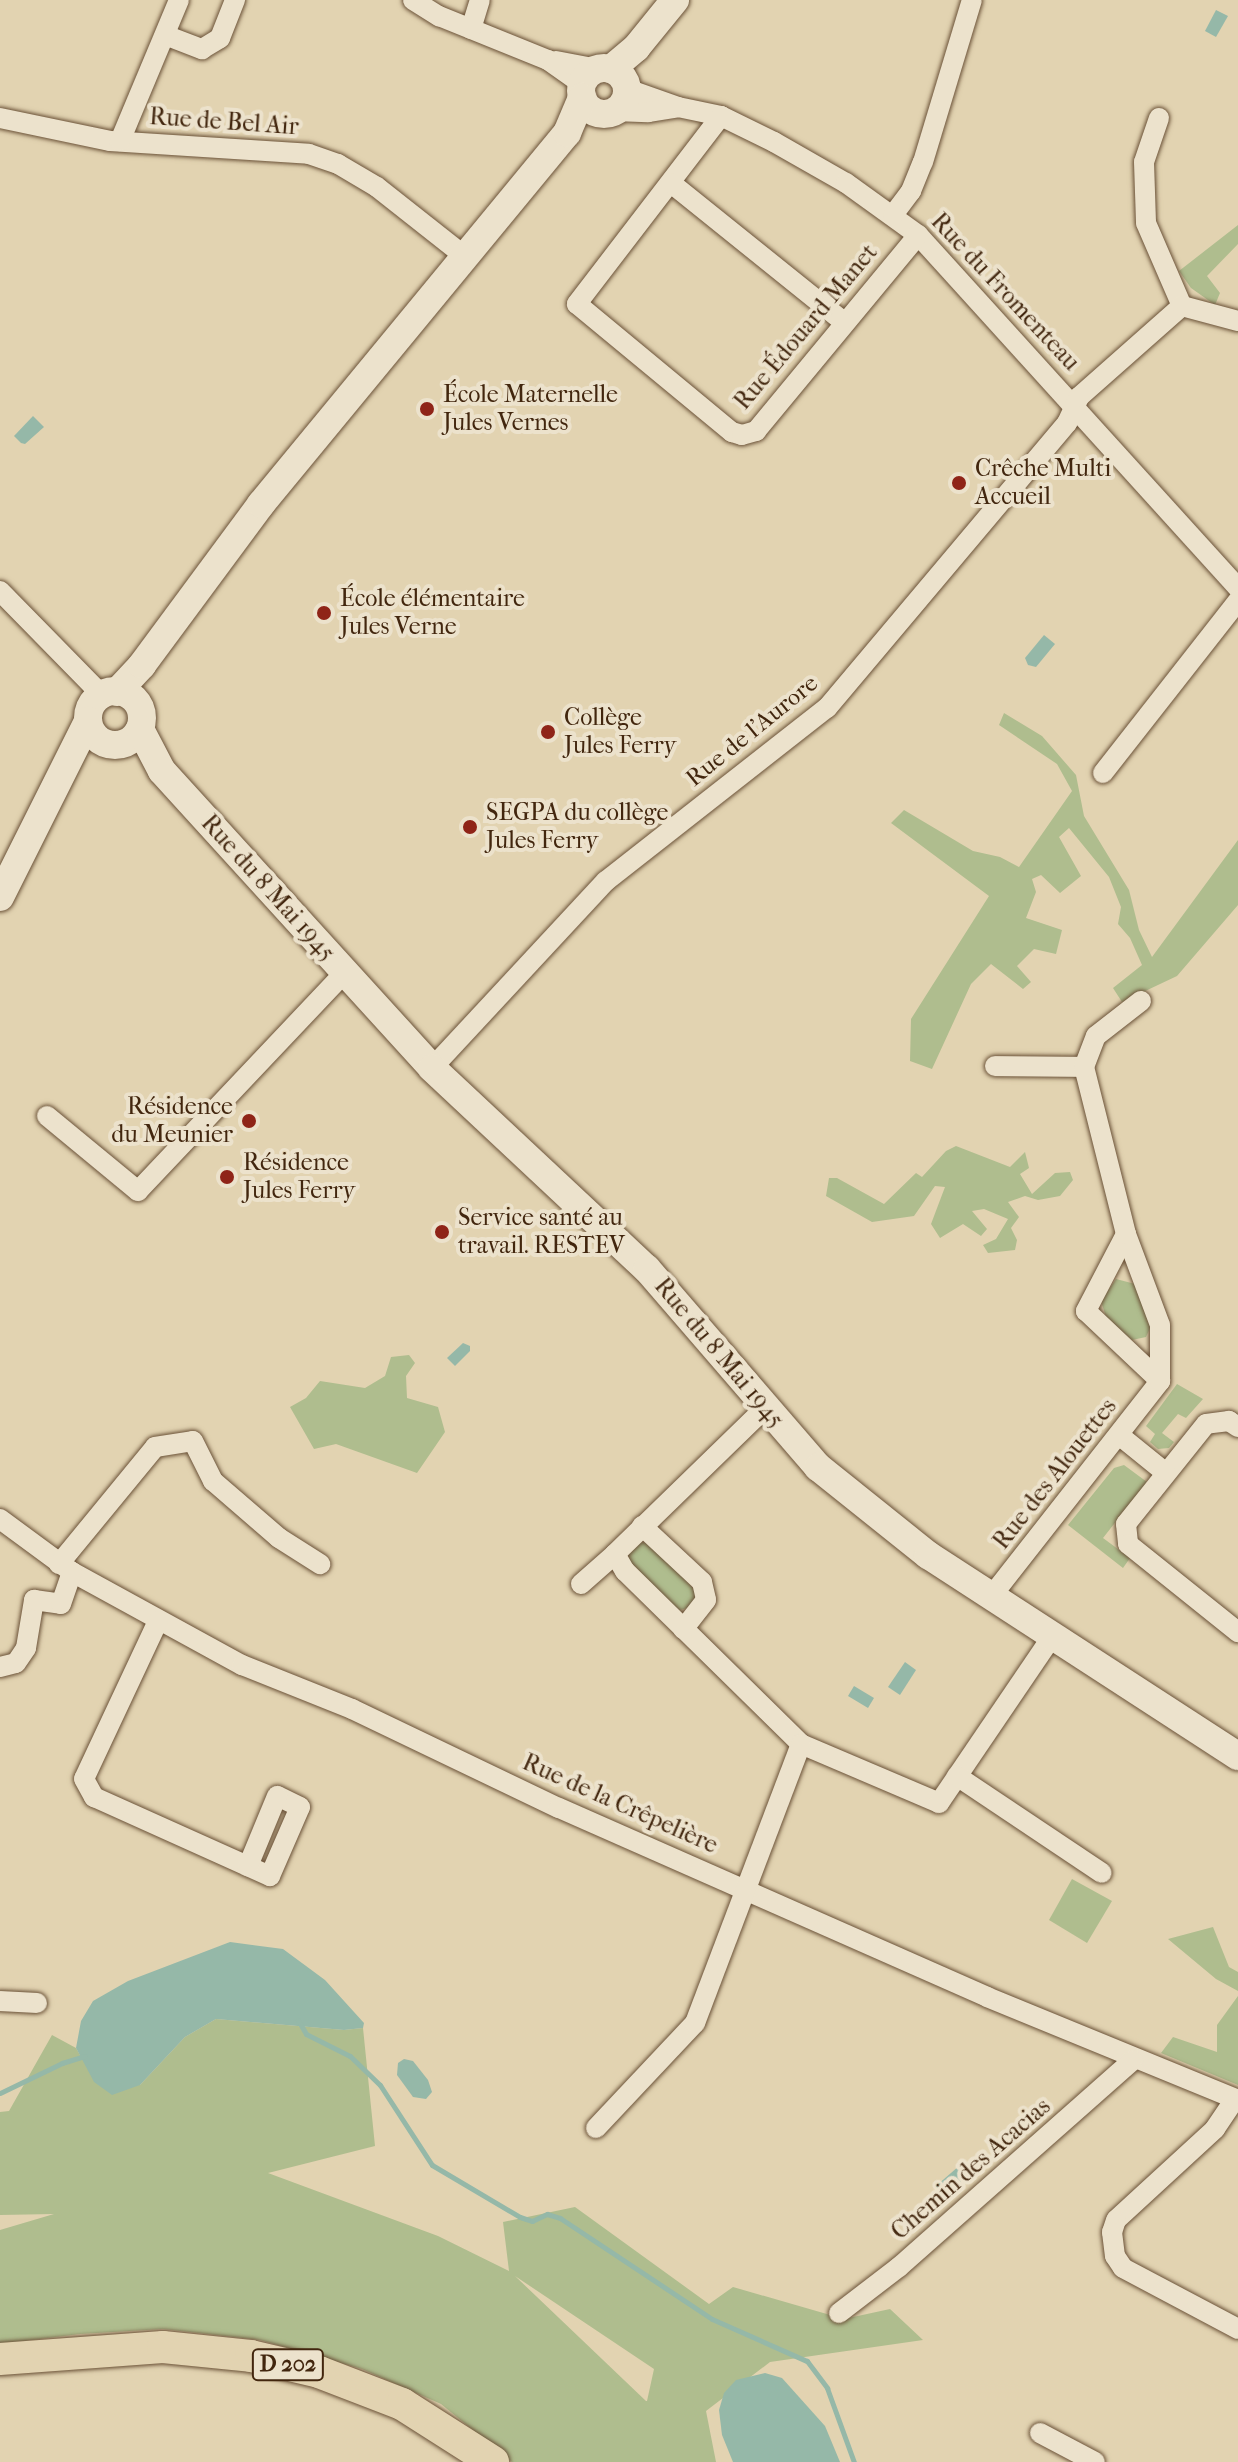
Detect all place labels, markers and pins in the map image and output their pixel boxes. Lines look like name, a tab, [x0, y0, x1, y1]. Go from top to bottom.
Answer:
place label: École Maternelle Jules Vernes	[443, 381, 618, 437]
marker: École Maternelle Jules Vernes	[418, 400, 436, 418]
place label: Crêche Multi Accueil	[975, 455, 1111, 511]
marker: Crêche Multi Accueil	[950, 474, 968, 492]
place label: École élémentaire Jules Verne	[340, 585, 525, 641]
marker: École élémentaire Jules Verne	[315, 604, 333, 622]
place label: Collège Jules Ferry	[564, 704, 676, 760]
marker: Collège Jules Ferry	[539, 723, 557, 741]
place label: SEGPA du collège Jules Ferry	[486, 799, 668, 855]
marker: SEGPA du collège Jules Ferry	[461, 818, 479, 836]
place label: Résidence du Meunier	[111, 1093, 233, 1149]
marker: Résidence du Meunier	[240, 1112, 258, 1130]
place label: Résidence Jules Ferry	[243, 1149, 355, 1205]
marker: Résidence Jules Ferry	[218, 1168, 236, 1186]
place label: Service santé au travail. RESTEV	[458, 1204, 625, 1260]
marker: Service santé au travail. RESTEV	[433, 1223, 451, 1241]

